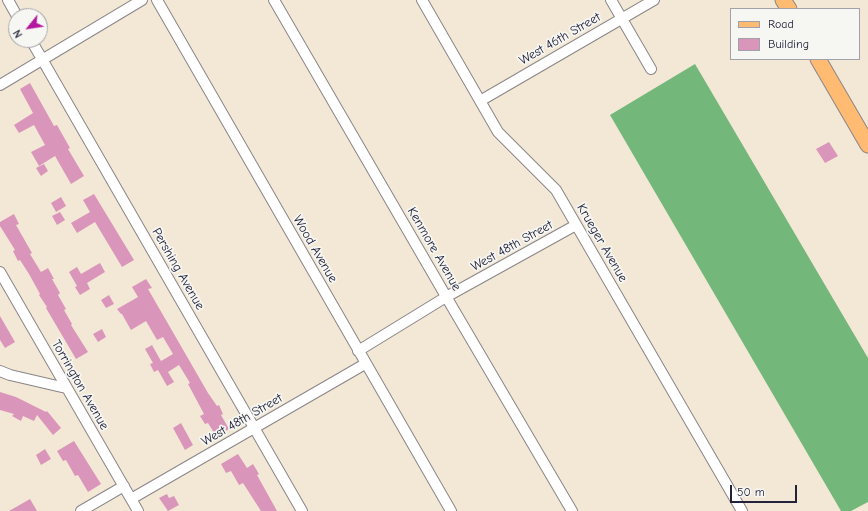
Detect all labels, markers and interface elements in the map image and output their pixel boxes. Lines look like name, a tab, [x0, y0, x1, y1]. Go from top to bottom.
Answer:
north arrow	[8, 8, 48, 48]
legend	[730, 8, 860, 60]
street label: West 46th Street	[517, 9, 603, 69]
text: Road	[768, 17, 794, 31]
text: N	[11, 27, 25, 40]
text: Building	[768, 37, 809, 51]
street label: Krueger Avenue	[573, 201, 631, 285]
street label: Kenmore Avenue	[404, 204, 464, 294]
street label: Wood Avenue	[289, 212, 341, 286]
street label: West 48th Street	[468, 217, 556, 275]
street label: Pershing Avenue	[148, 225, 208, 313]
street label: Torrington Avenue	[48, 337, 112, 433]
street label: West 48th Street	[199, 391, 285, 449]
scale bar	[732, 477, 799, 503]
text: 50 m	[737, 485, 765, 499]

